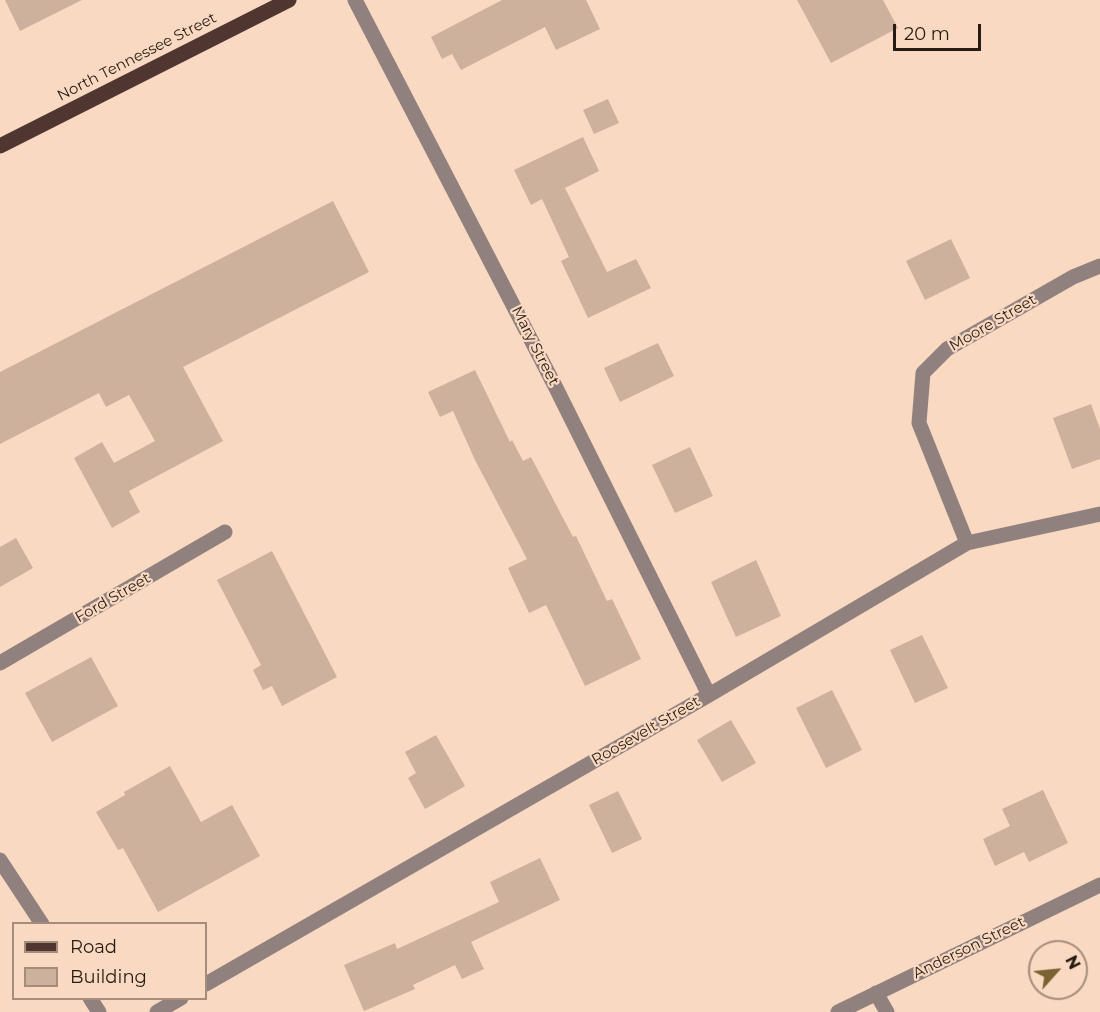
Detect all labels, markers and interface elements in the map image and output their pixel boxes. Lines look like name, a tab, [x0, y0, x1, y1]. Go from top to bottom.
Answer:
street label: North Tennessee Street	[54, 9, 220, 105]
scale bar	[896, 12, 984, 50]
text: 20 m	[904, 23, 950, 45]
street label: Moore Street	[946, 291, 1040, 355]
street label: Mary Street	[507, 303, 563, 389]
street label: Ford Street	[72, 569, 154, 627]
street label: Roosevelt Street	[589, 693, 703, 769]
street label: Anderson Street	[910, 913, 1028, 983]
legend	[12, 922, 207, 1000]
text: Road	[70, 936, 117, 958]
north arrow	[1028, 940, 1088, 1000]
text: N	[1061, 952, 1084, 973]
text: Building	[70, 966, 147, 988]

